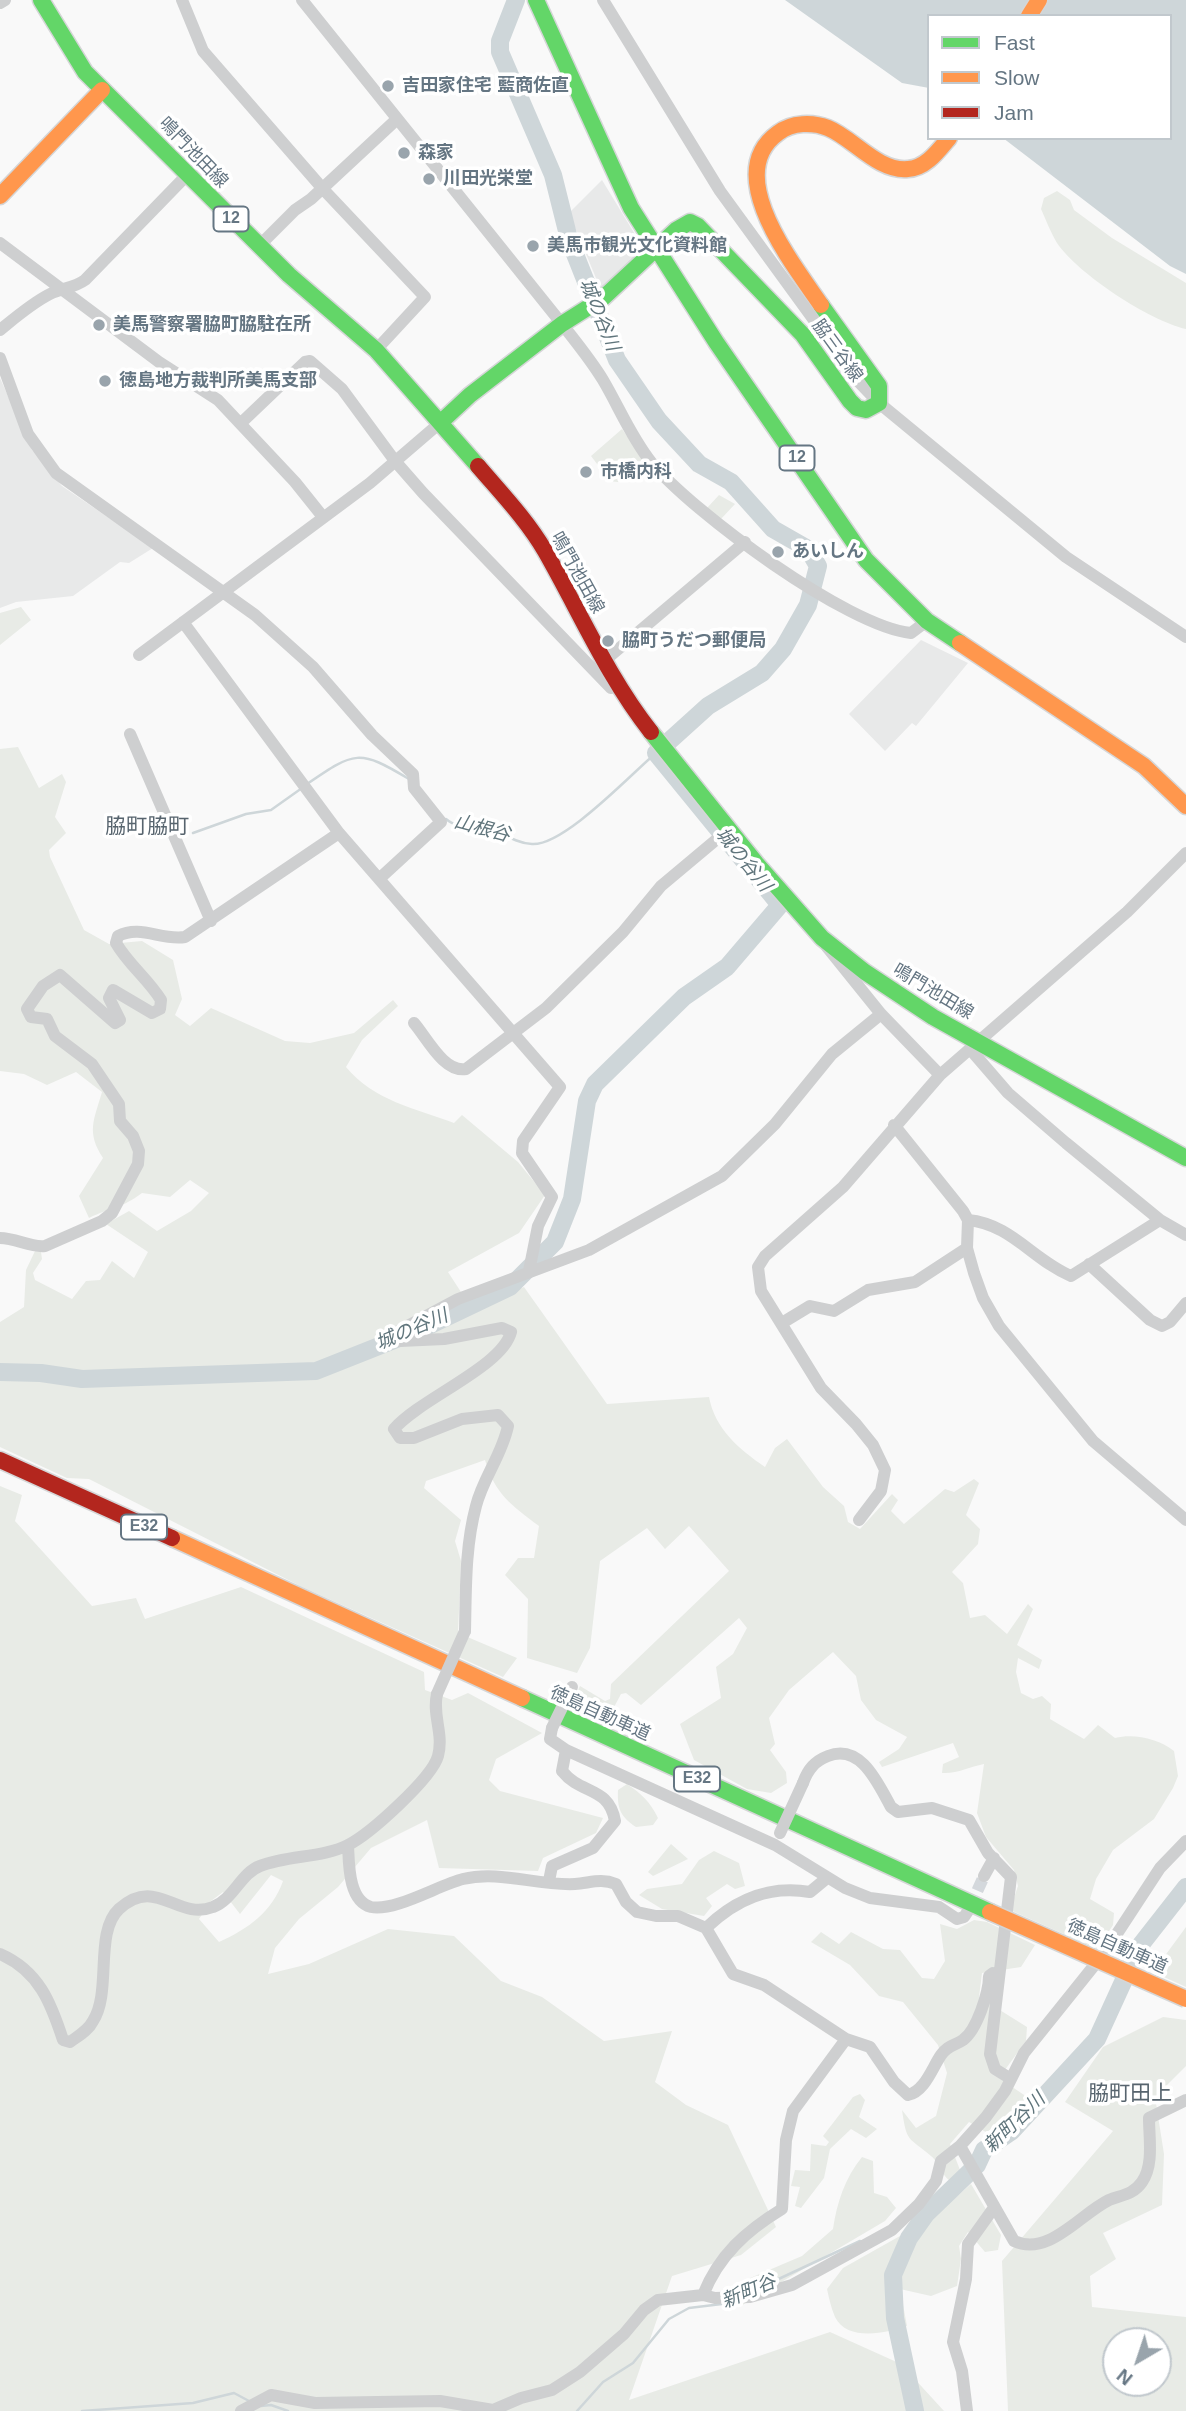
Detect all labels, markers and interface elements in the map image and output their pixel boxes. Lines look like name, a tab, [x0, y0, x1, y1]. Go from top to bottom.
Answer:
legend	[927, 14, 1172, 140]
text: Fast	[994, 31, 1035, 54]
text: Slow	[994, 66, 1040, 89]
place label: 吉田家住宅 藍商佐直	[402, 75, 569, 97]
marker: 吉田家住宅 藍商佐直	[380, 78, 396, 94]
text: Jam	[994, 101, 1034, 124]
street label: 鳴門池田線	[154, 113, 232, 193]
place label: 森家	[418, 142, 454, 164]
marker: 森家	[396, 145, 412, 161]
place label: 川田光栄堂	[443, 168, 533, 190]
marker: 川田光栄堂	[421, 171, 437, 187]
road number: 12	[214, 206, 248, 232]
place label: 美馬市観光文化資料館	[547, 235, 727, 257]
marker: 美馬市観光文化資料館	[525, 238, 541, 254]
water label: 城の谷川	[574, 275, 624, 355]
place label: 美馬警察署脇町脇駐在所	[113, 314, 311, 336]
street label: 脇三谷線	[807, 316, 867, 386]
marker: 美馬警察署脇町脇駐在所	[91, 317, 107, 333]
place label: 徳島地方裁判所美馬支部	[119, 370, 317, 392]
marker: 徳島地方裁判所美馬支部	[97, 373, 113, 389]
road number: 12	[780, 446, 814, 471]
place label: 市橋内科	[600, 461, 672, 483]
marker: 市橋内科	[578, 464, 594, 480]
street label: 鳴門池田線	[546, 528, 608, 618]
place label: あいしん	[792, 541, 864, 563]
marker: あいしん	[770, 544, 786, 560]
place label: 脇町うだつ郵便局	[622, 630, 766, 652]
marker: 脇町うだつ郵便局	[600, 633, 616, 649]
water label: 山根谷	[452, 811, 512, 847]
district label: 脇町脇町	[105, 814, 189, 840]
water label: 城の谷川	[710, 823, 776, 897]
street label: 鳴門池田線	[889, 960, 977, 1024]
water label: 城の谷川	[373, 1305, 451, 1355]
road number: E32	[121, 1514, 167, 1540]
street label: 徳島自動車道	[546, 1682, 654, 1746]
road number: E32	[674, 1766, 720, 1792]
street label: 徳島自動車道	[1063, 1915, 1171, 1979]
district label: 脇町田上	[1088, 2081, 1172, 2107]
water label: 新町谷川	[980, 2088, 1050, 2158]
water label: 新町谷	[718, 2270, 780, 2314]
north arrow	[1102, 2327, 1172, 2397]
text: N	[1113, 2365, 1137, 2390]

